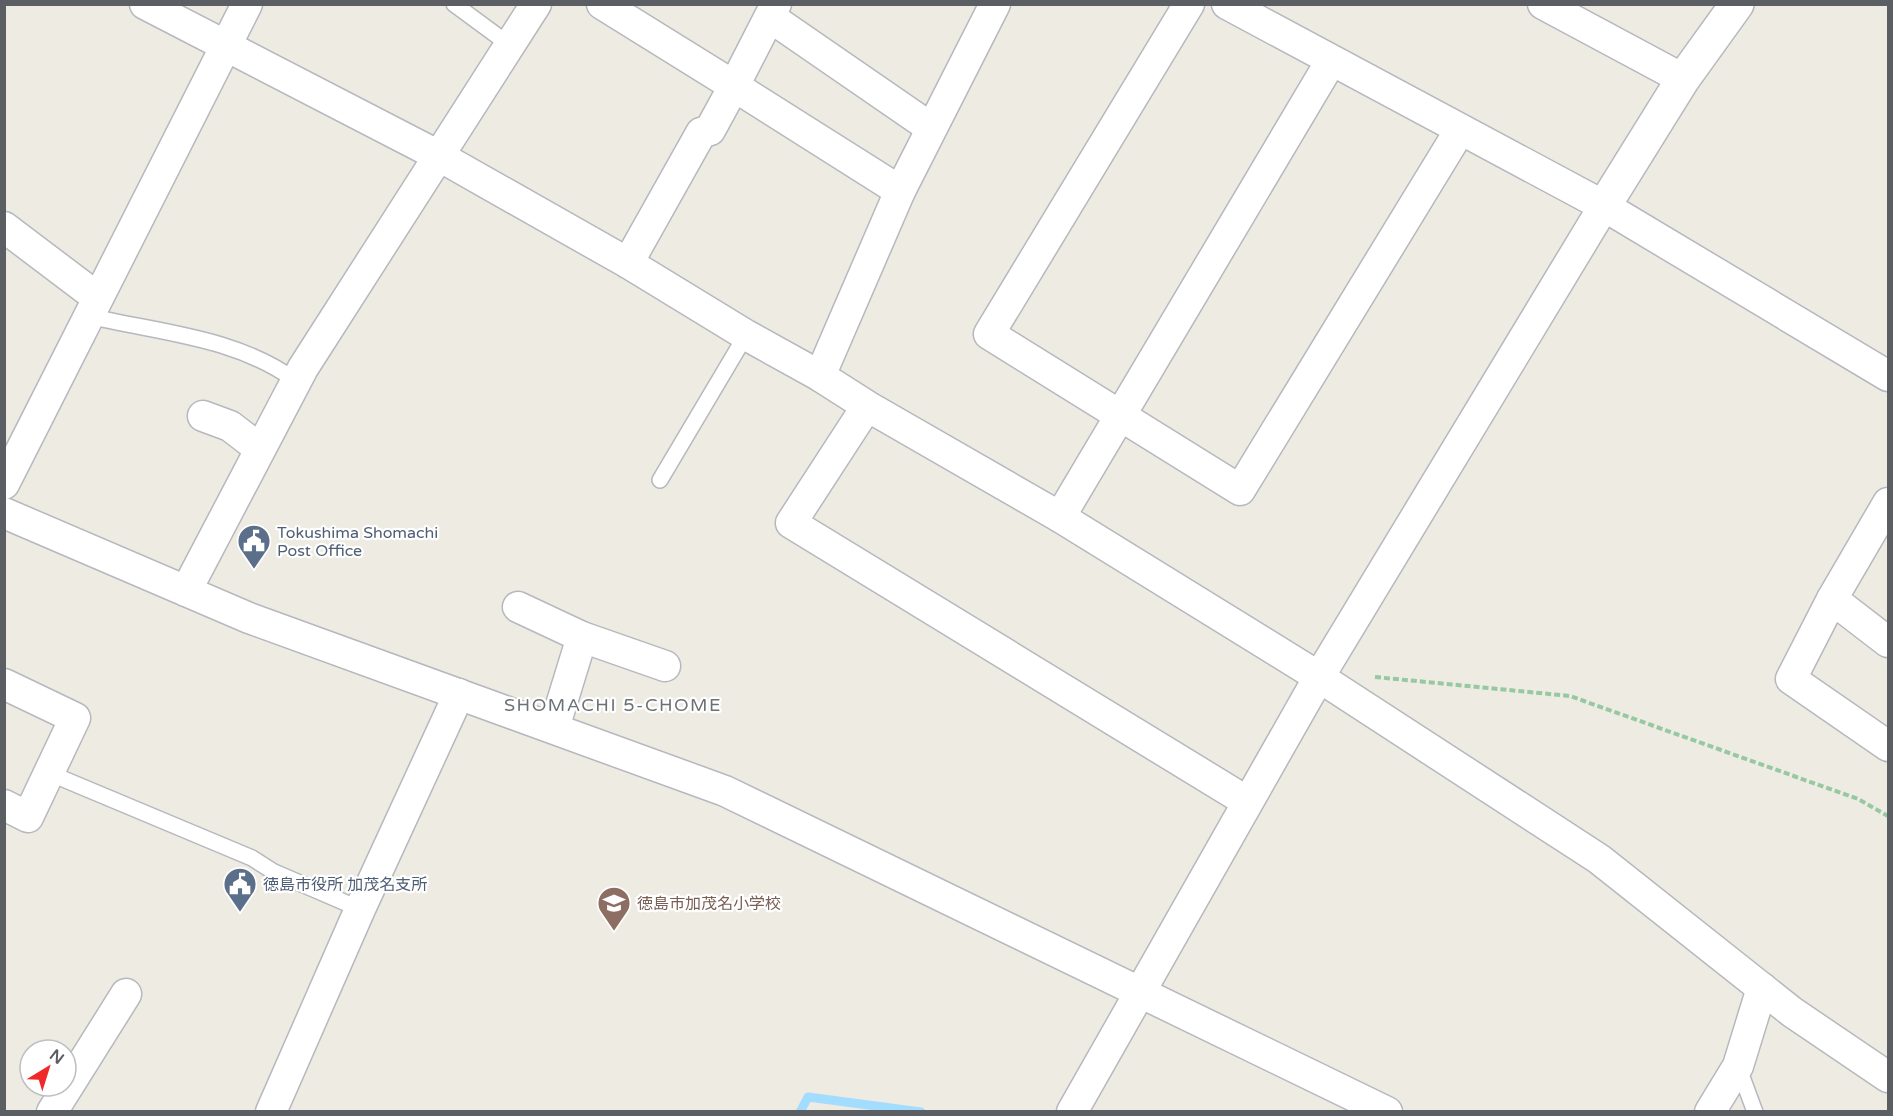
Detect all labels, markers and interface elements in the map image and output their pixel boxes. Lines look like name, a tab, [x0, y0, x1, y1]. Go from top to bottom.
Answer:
public building icon: Tokushima Shomachi Post Office	[236, 523, 272, 570]
place label: Tokushima Shomachi Post Office	[277, 523, 438, 561]
district label: SHOMACHI 5-CHOME	[504, 694, 722, 716]
public building icon: 徳島市役所 加茂名支所	[222, 866, 258, 913]
place label: 徳島市役所 加茂名支所	[263, 875, 427, 895]
school or university icon: 徳島市加茂名小学校	[596, 885, 632, 932]
place label: 徳島市加茂名小学校	[637, 894, 781, 914]
north arrow	[18, 1038, 78, 1098]
text: N	[45, 1045, 68, 1069]

